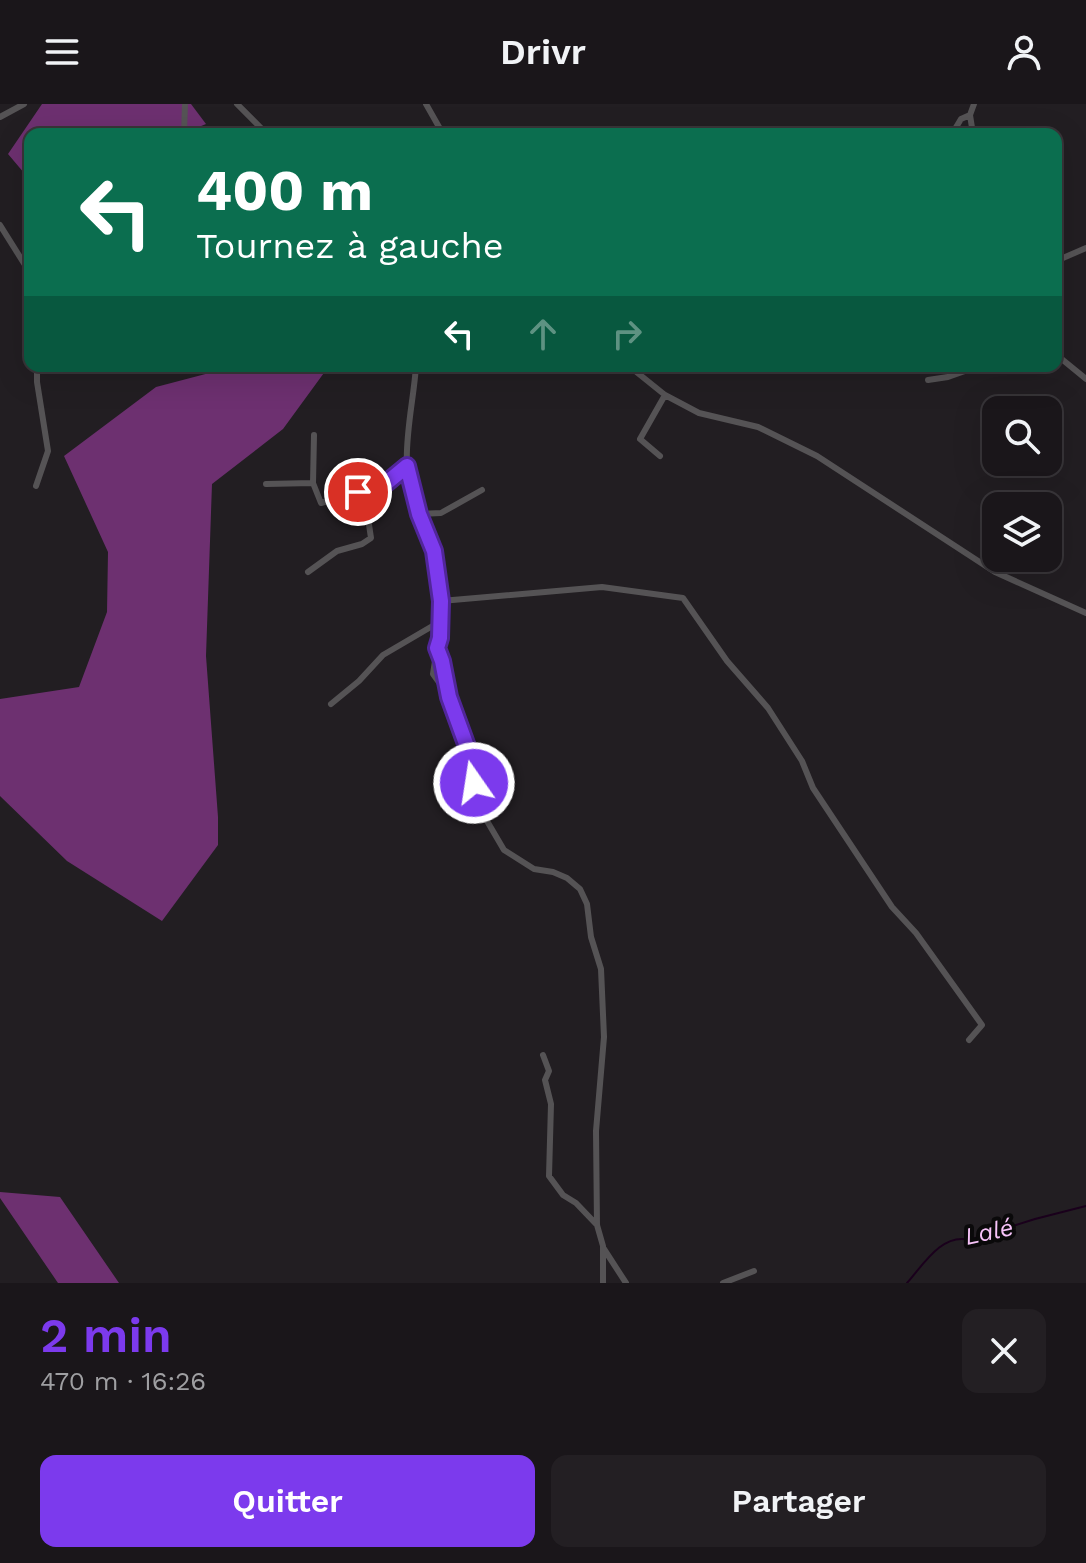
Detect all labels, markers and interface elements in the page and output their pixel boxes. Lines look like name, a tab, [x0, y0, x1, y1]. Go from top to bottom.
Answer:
icon: menu	[40, 30, 84, 74]
icon: person	[1002, 30, 1046, 74]
text: Drivr	[500, 31, 586, 73]
text: 400 m	[196, 158, 373, 224]
icon: left	[64, 160, 168, 264]
text: Tournez à gauche	[196, 225, 504, 267]
icon: left	[437, 312, 481, 356]
icon: ahead	[521, 312, 565, 356]
icon: right	[605, 312, 649, 356]
map controls	[982, 396, 1062, 572]
button: search	[982, 396, 1062, 476]
pin	[324, 458, 392, 526]
icon: arrive	[336, 470, 380, 514]
button: layers	[982, 492, 1062, 572]
position arrow	[432, 741, 516, 825]
water label: Lalé	[962, 1213, 1016, 1251]
text: 2 min	[40, 1307, 172, 1364]
button: close	[962, 1309, 1046, 1393]
text: 470 m · 16:26	[40, 1366, 206, 1396]
button: Quitter	[40, 1455, 535, 1547]
button: Partager	[551, 1455, 1046, 1547]

